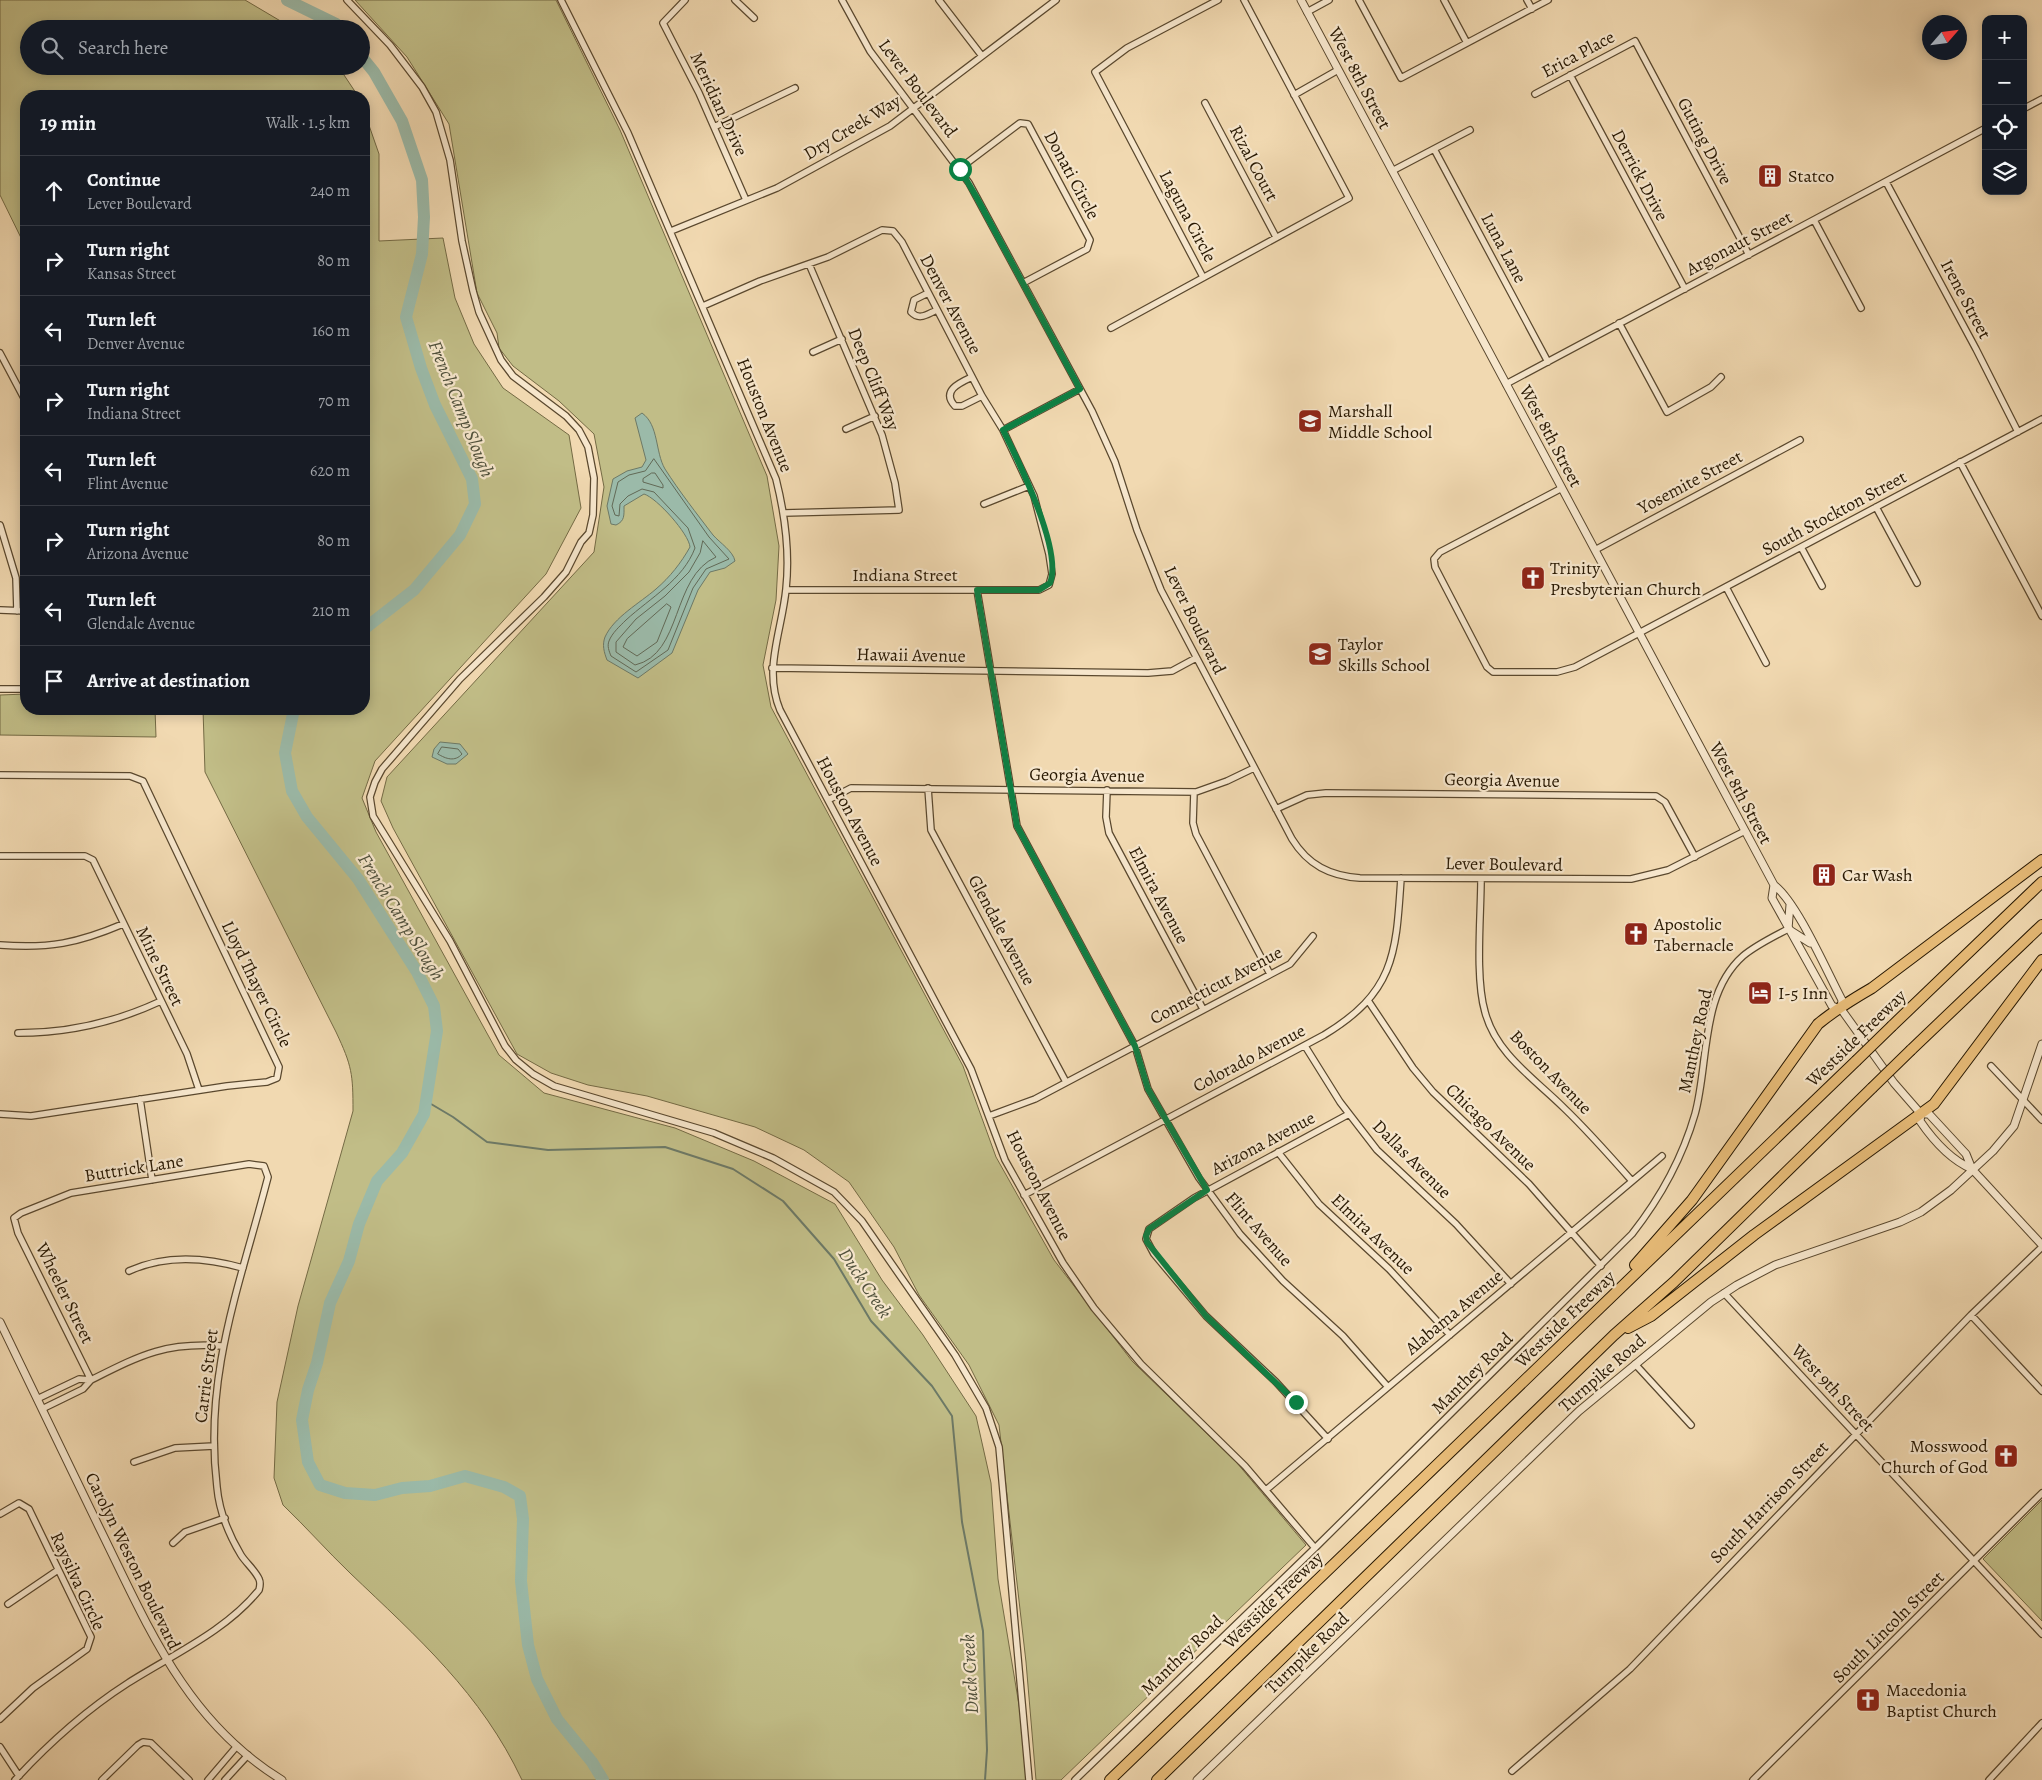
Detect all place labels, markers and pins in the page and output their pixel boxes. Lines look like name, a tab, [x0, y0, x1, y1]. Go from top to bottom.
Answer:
building icon: Statco	[1757, 163, 1783, 189]
place label: Statco	[1788, 164, 1834, 188]
place label: Marshall Middle School	[1328, 399, 1433, 444]
school or university icon: Marshall Middle School	[1297, 408, 1323, 434]
place label: Trinity Presbyterian Church	[1550, 556, 1701, 601]
church icon: Trinity Presbyterian Church	[1520, 565, 1546, 591]
place label: Taylor Skills School	[1338, 632, 1430, 677]
school or university icon: Taylor Skills School	[1307, 641, 1333, 667]
building icon: Car Wash	[1811, 862, 1837, 888]
place label: Car Wash	[1842, 863, 1913, 887]
place label: Apostolic Tabernacle	[1653, 912, 1734, 957]
church icon: Apostolic Tabernacle	[1623, 921, 1649, 947]
hotel icon: I-5 Inn	[1747, 980, 1773, 1006]
place label: I-5 Inn	[1778, 981, 1828, 1005]
place label: Mosswood Church of God	[1881, 1434, 1988, 1479]
church icon: Mosswood Church of God	[1993, 1443, 2019, 1469]
place label: Macedonia Baptist Church	[1886, 1678, 1997, 1723]
church icon: Macedonia Baptist Church	[1855, 1687, 1881, 1713]

